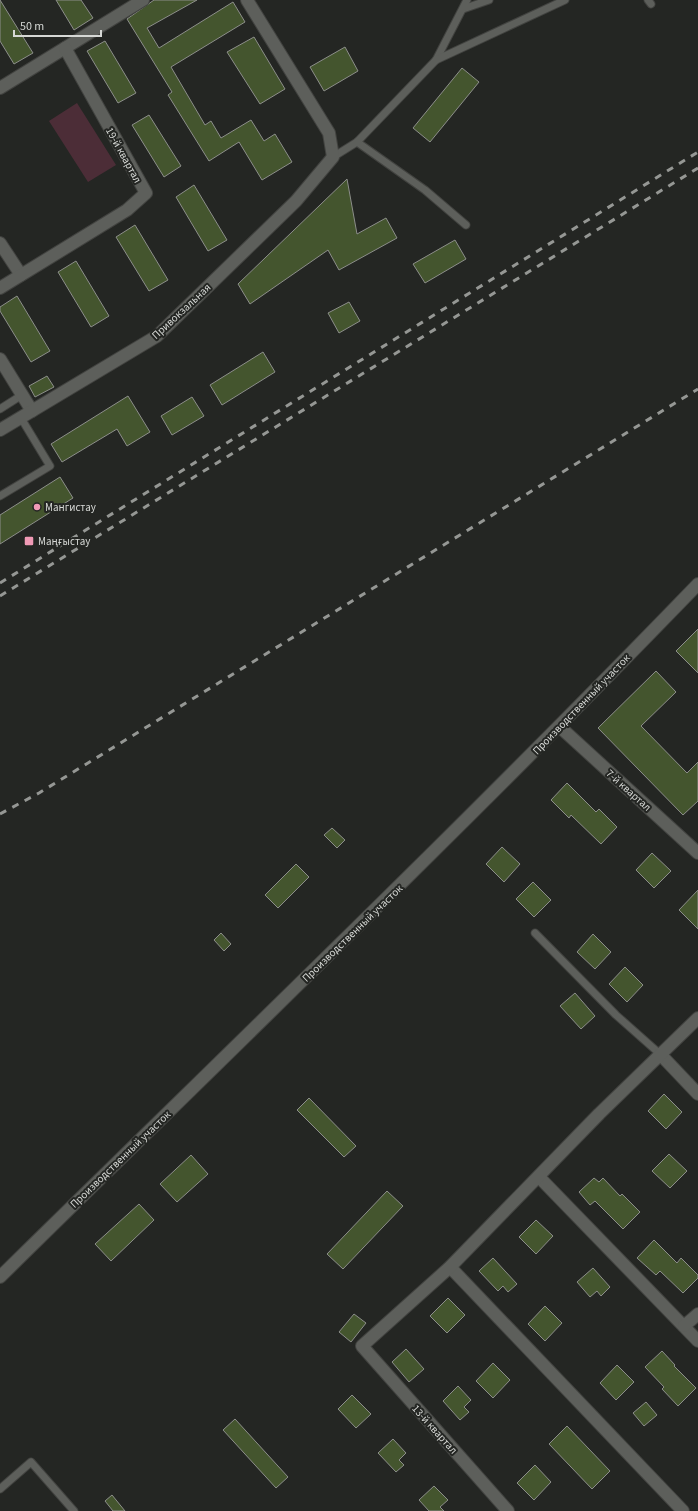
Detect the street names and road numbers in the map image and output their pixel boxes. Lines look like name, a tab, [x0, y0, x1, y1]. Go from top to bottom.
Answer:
street label: 19-й квартал	[102, 125, 145, 186]
street label: Привокзальная	[149, 280, 214, 343]
street label: Производственный участок	[529, 650, 634, 758]
street label: 7-й квартал	[603, 766, 654, 815]
street label: Производственный участок	[299, 881, 406, 985]
street label: Производственный участок	[67, 1107, 174, 1211]
street label: 13-й квартал	[408, 1401, 461, 1457]

